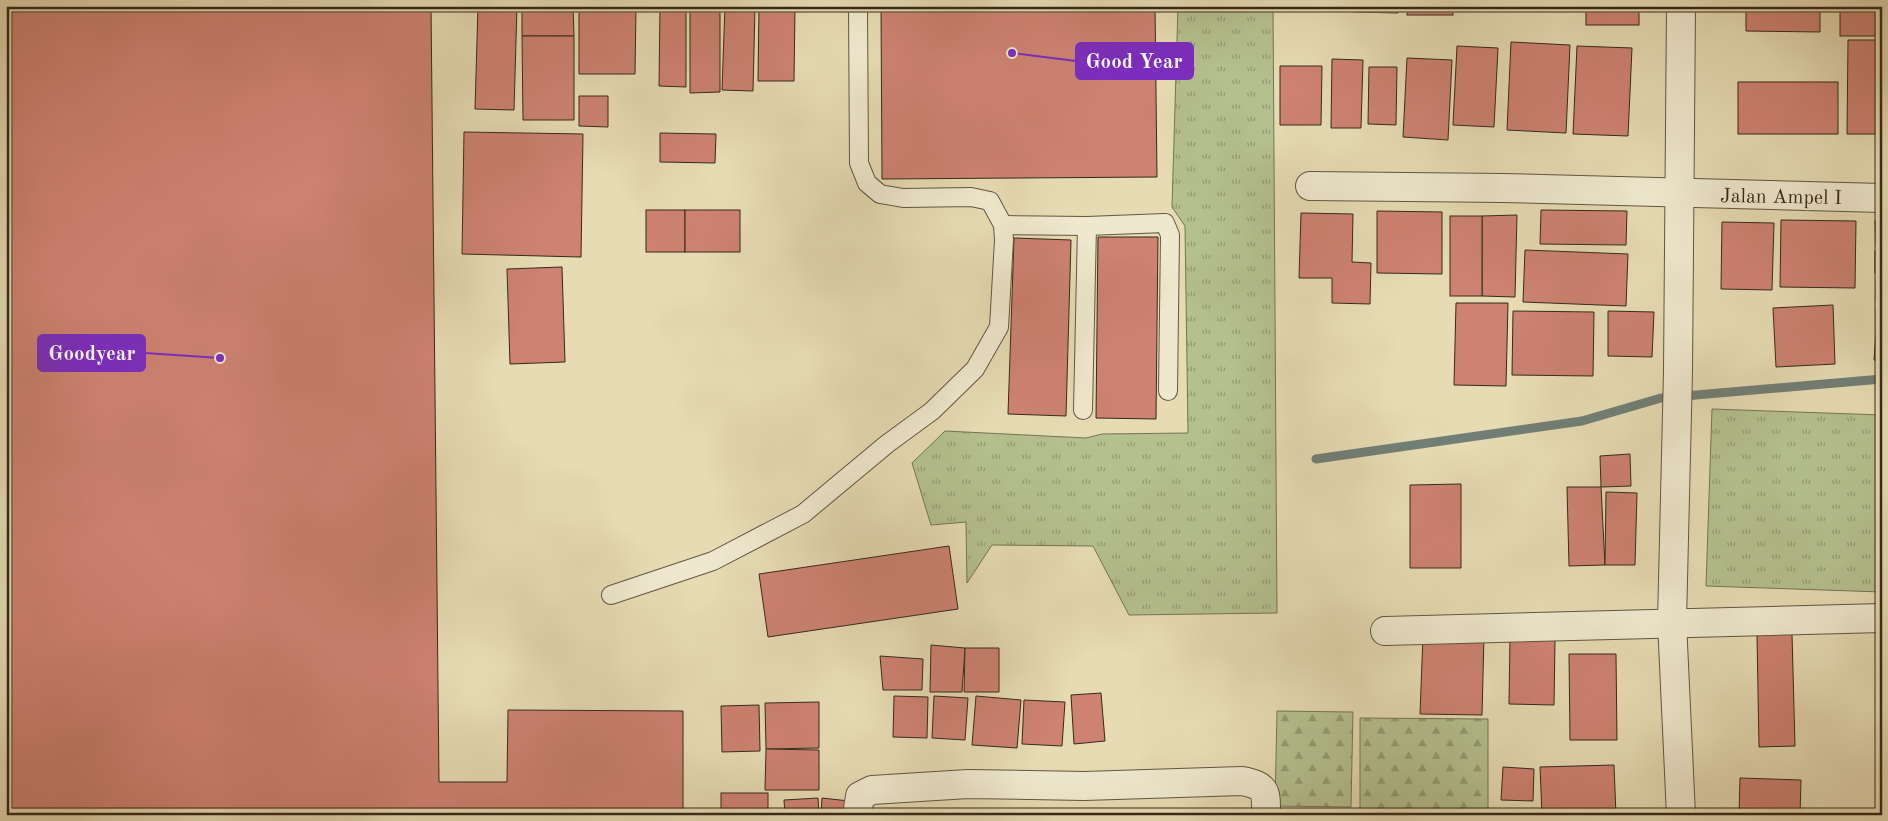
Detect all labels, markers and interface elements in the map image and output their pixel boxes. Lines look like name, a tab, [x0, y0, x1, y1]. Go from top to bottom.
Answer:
callout: Good Year	[1076, 43, 1193, 79]
text: Good Year	[1085, 52, 1183, 73]
street label: Jalan Ampel I	[1720, 187, 1842, 209]
callout: Goodyear	[38, 335, 145, 371]
text: Goodyear	[48, 344, 136, 365]

